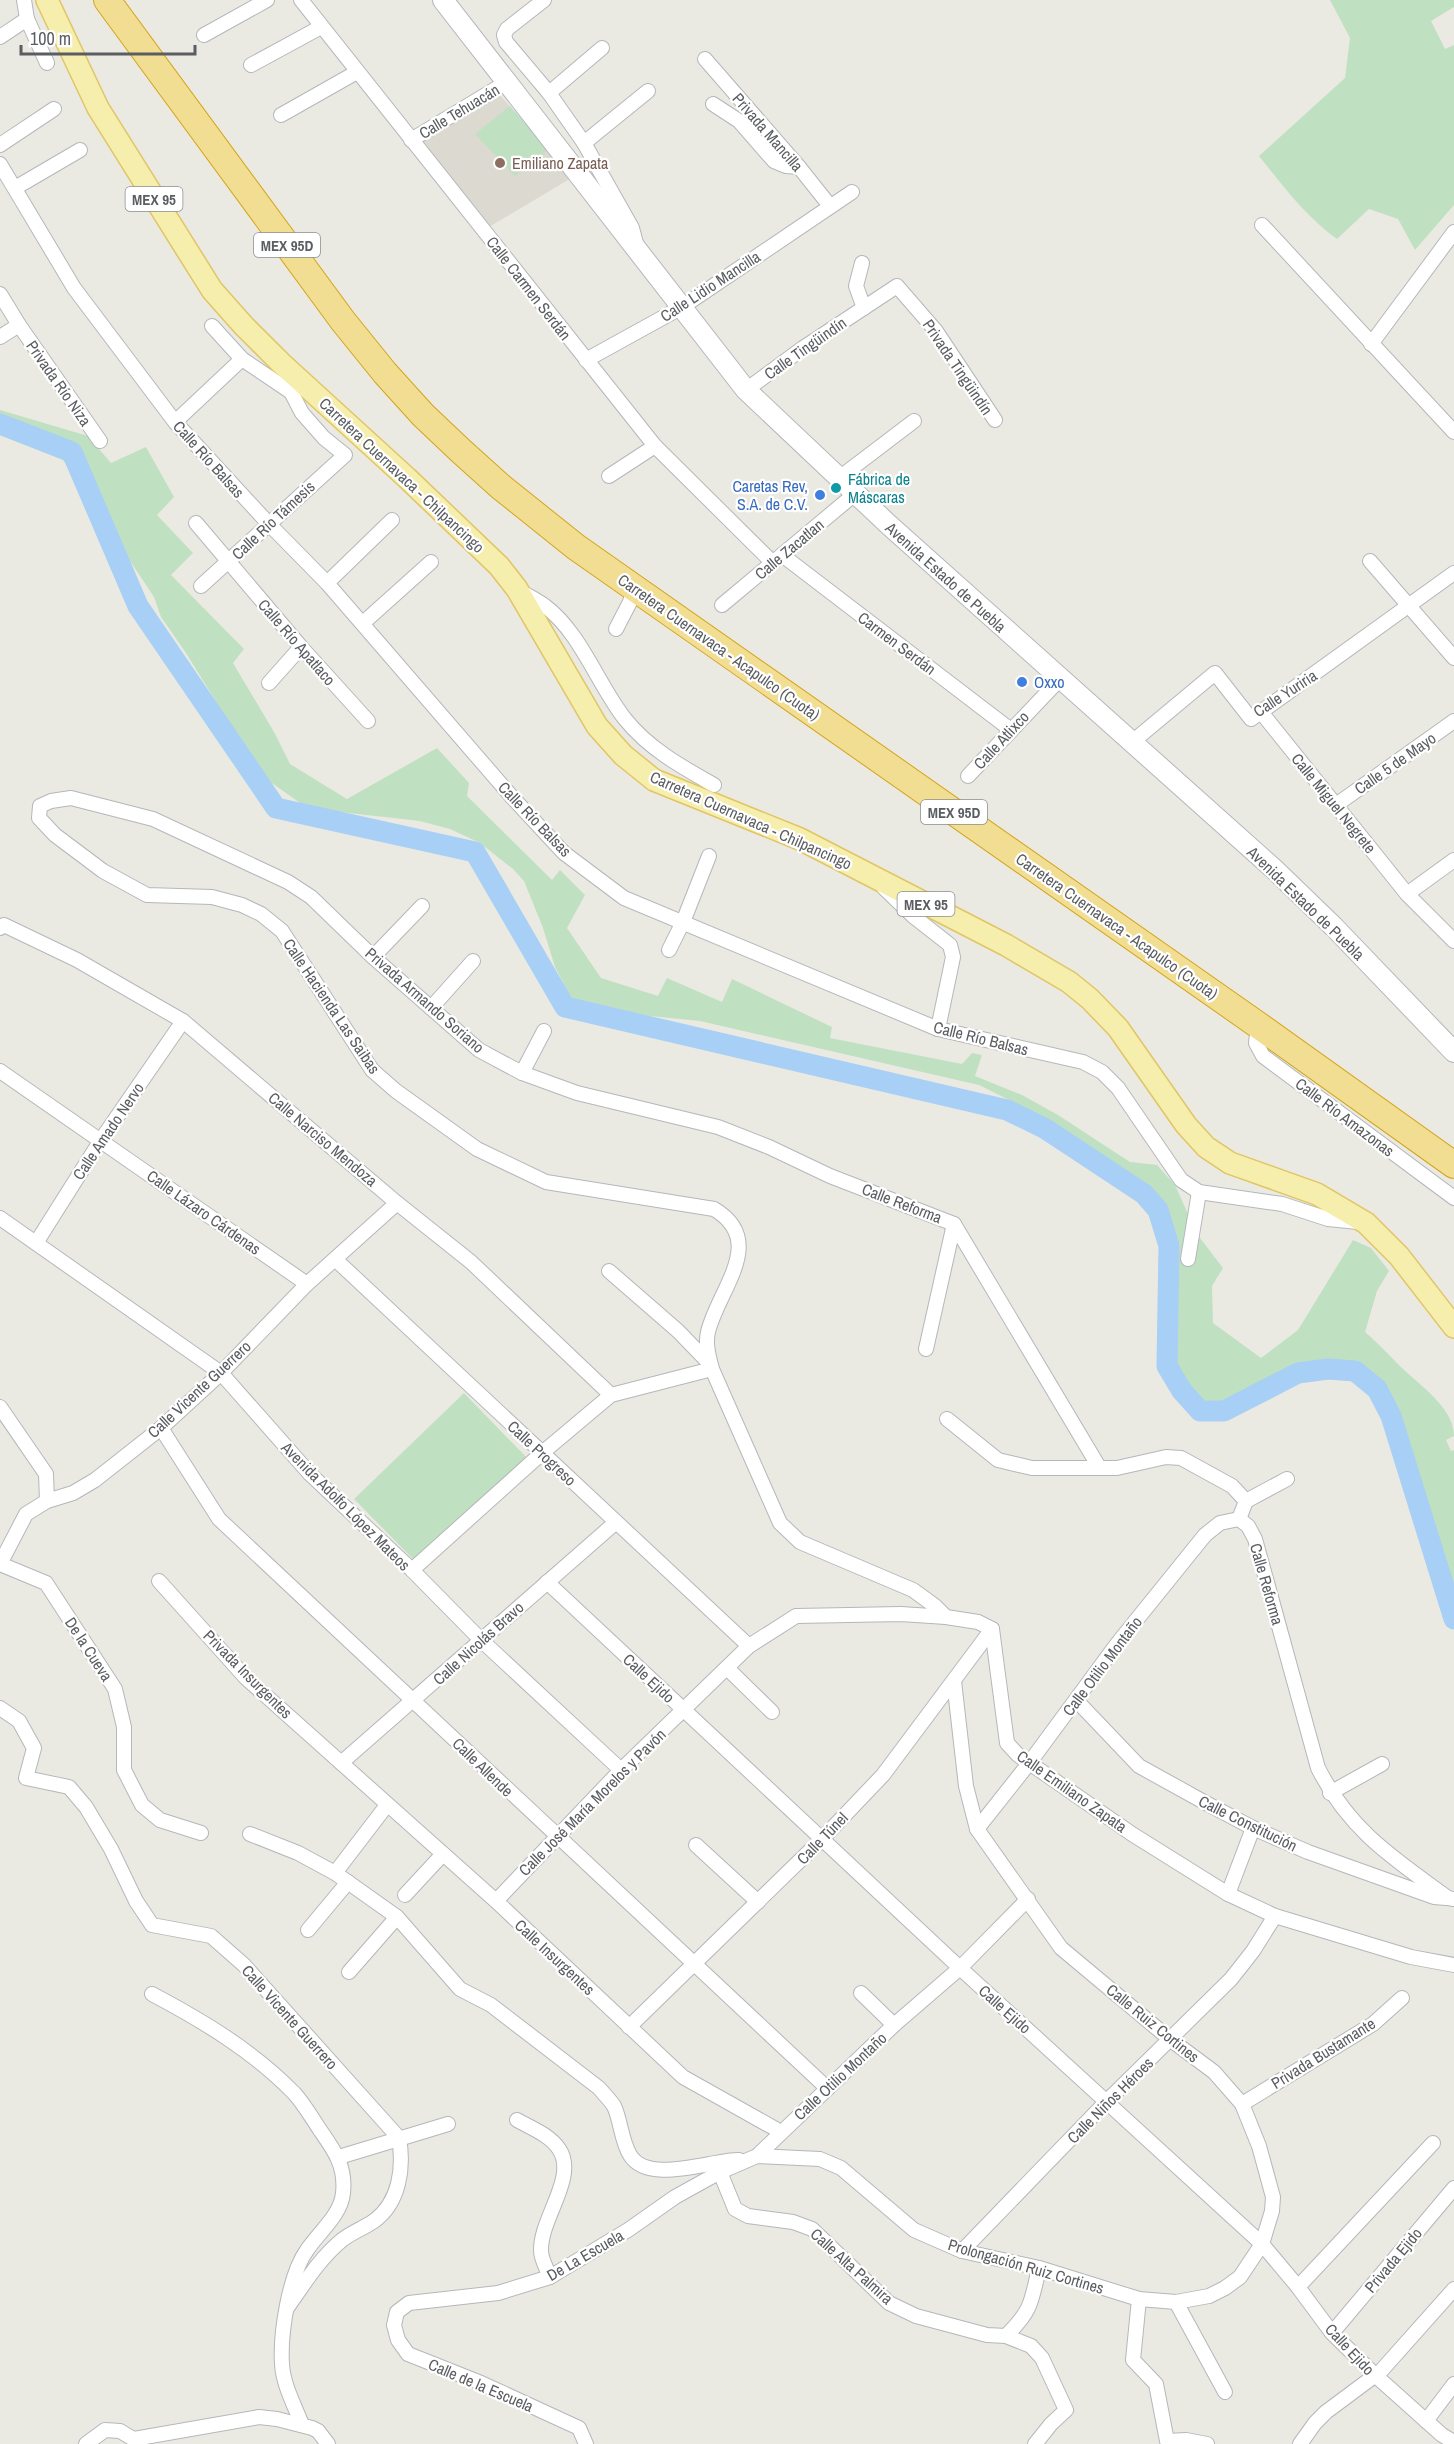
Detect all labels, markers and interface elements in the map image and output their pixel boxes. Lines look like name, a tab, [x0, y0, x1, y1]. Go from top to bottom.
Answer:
scale bar	[21, 18, 195, 56]
text: 100 m	[30, 26, 71, 51]
street label: Calle Tehuacán	[415, 78, 503, 144]
street label: Privada Mancilla	[728, 88, 809, 177]
place label: Emiliano Zapata	[512, 152, 609, 174]
marker: Emiliano Zapata	[493, 156, 507, 170]
road number: MEX 95	[126, 187, 182, 211]
street label: Calle Carmen Serdán	[481, 232, 577, 344]
road number: MEX 95D	[254, 233, 320, 257]
street label: Calle Lidio Mancilla	[656, 245, 765, 327]
street label: Calle Tingüindín	[759, 312, 851, 384]
street label: Privada Tingüindín	[918, 315, 998, 419]
street label: Privada Río Niza	[21, 336, 97, 431]
street label: Carretera Cuernavaca - Chilpancingo	[314, 392, 490, 558]
street label: Calle Río Balsas	[168, 416, 250, 502]
place label: Fábrica de Máscaras	[848, 468, 910, 508]
place label: Caretas Rev, S.A. de C.V.	[732, 475, 808, 515]
street label: Calle Río Támesis	[227, 476, 319, 564]
marker: Fábrica de Máscaras	[829, 481, 843, 495]
marker: Caretas Rev, S.A. de C.V.	[813, 488, 827, 502]
street label: Calle Zacatlan	[750, 514, 828, 584]
street label: Avenida Estado de Puebla	[880, 516, 1012, 638]
street label: Carretera Cuernavaca - Acapulco (Cuota)	[614, 569, 824, 725]
street label: Calle Río Apatlaco	[253, 594, 341, 690]
street label: Carmen Serdán	[853, 606, 941, 680]
street label: Calle Yuriria	[1249, 664, 1322, 722]
place label: Oxxo	[1034, 671, 1065, 693]
marker: Oxxo	[1015, 675, 1029, 689]
street label: Calle Atlixco	[968, 706, 1034, 774]
street label: Calle 5 de Mayo	[1350, 727, 1440, 799]
street label: Calle Miguel Negrete	[1287, 748, 1381, 858]
street label: Carretera Cuernavaca - Chilpancingo	[647, 765, 855, 875]
street label: Calle Río Balsas	[493, 776, 577, 862]
road number: MEX 95D	[921, 800, 987, 824]
street label: Avenida Estado de Puebla	[1242, 841, 1370, 965]
street label: Carretera Cuernavaca - Acapulco (Cuota)	[1012, 848, 1222, 1004]
road number: MEX 95	[898, 892, 954, 916]
street label: Calle Hacienda Las Saibas	[278, 934, 386, 1078]
street label: Privada Armando Soriano	[361, 942, 489, 1058]
street label: Calle Río Balsas	[931, 1016, 1031, 1060]
street label: Calle Río Amazonas	[1291, 1072, 1399, 1162]
street label: Calle Amado Nervo	[67, 1078, 149, 1184]
street label: Calle Narciso Mendoza	[264, 1087, 383, 1192]
street label: Calle Lázaro Cárdenas	[143, 1165, 265, 1259]
street label: Calle Reforma	[859, 1178, 946, 1229]
street label: Calle Vicente Guerrero	[143, 1335, 255, 1443]
street label: Calle Progreso	[503, 1415, 581, 1491]
street label: Avenida Adolfo López Mateos	[276, 1436, 415, 1575]
street label: Calle Reforma	[1245, 1541, 1289, 1628]
street label: Calle Nicolás Bravo	[428, 1596, 528, 1690]
street label: Calle Otilio Montaño	[1057, 1612, 1147, 1720]
street label: De la Cueva	[60, 1613, 118, 1686]
street label: Privada Insurgentes	[199, 1625, 297, 1723]
street label: Calle Ejido	[618, 1648, 680, 1708]
street label: Calle José María Morelos y Pavón	[514, 1724, 670, 1880]
street label: Calle Allende	[448, 1732, 518, 1802]
street label: Calle Emiliano Zapata	[1013, 1745, 1132, 1838]
street label: Calle Constitución	[1195, 1790, 1301, 1856]
street label: Calle Túnel	[792, 1807, 853, 1869]
street label: Calle Insurgentes	[510, 1914, 600, 2000]
street label: Calle Vicente Guerrero	[237, 1960, 343, 2074]
street label: Calle Ruiz Cortines	[1102, 1979, 1204, 2067]
street label: Calle Ejido	[974, 1980, 1036, 2038]
street label: Privada Bustamante	[1267, 2012, 1379, 2094]
street label: Calle Otilio Montaño	[789, 2027, 891, 2125]
street label: Calle Niños Héroes	[1062, 2052, 1158, 2148]
street label: Calle Alta Palmira	[806, 2223, 899, 2310]
street label: Privada Ejido	[1359, 2223, 1427, 2297]
street label: De La Escuela	[543, 2224, 628, 2286]
street label: Prolongación Ruiz Cortines	[946, 2233, 1106, 2299]
street label: Calle Ejido	[1320, 2318, 1380, 2380]
street label: Calle de la Escuela	[425, 2353, 538, 2417]

